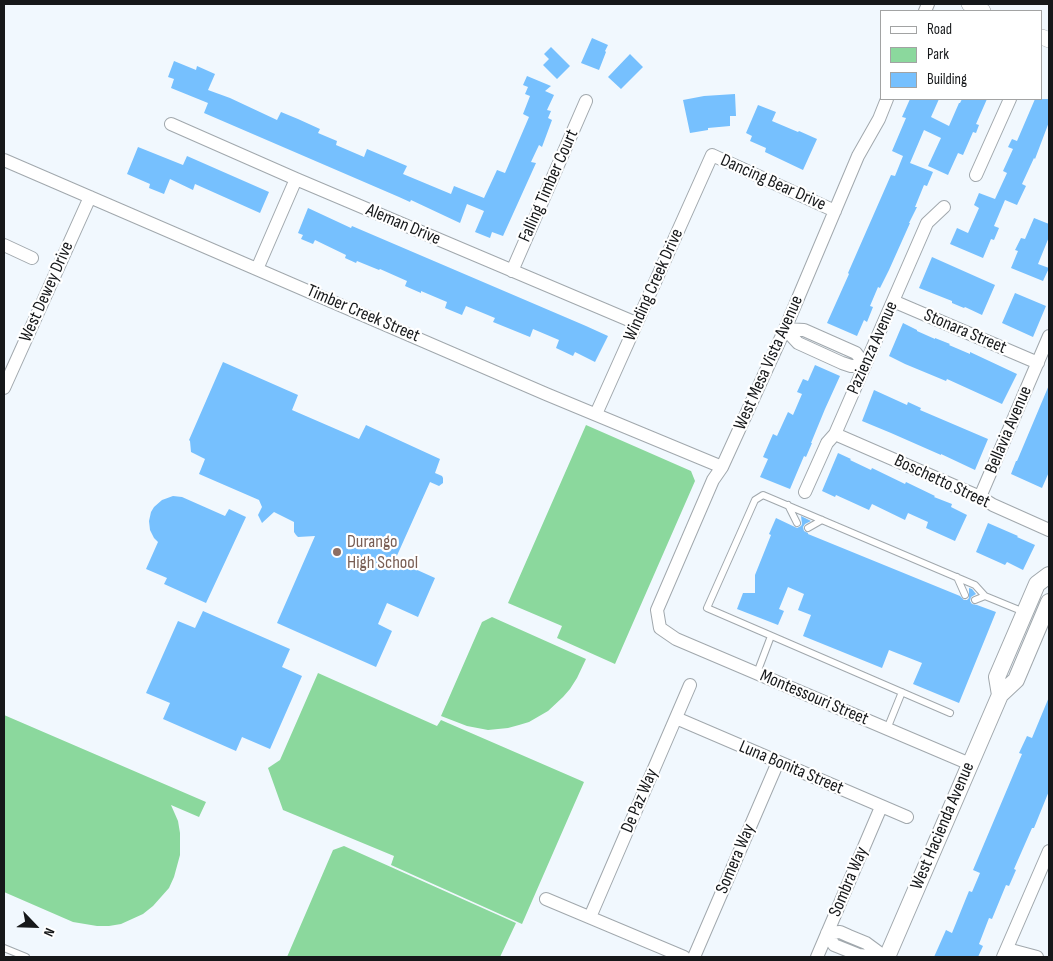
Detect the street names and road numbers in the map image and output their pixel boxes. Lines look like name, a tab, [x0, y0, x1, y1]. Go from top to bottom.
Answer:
street label: Falling Timber Court	[515, 126, 583, 246]
street label: Dancing Bear Drive	[717, 150, 829, 216]
street label: Aleman Drive	[362, 200, 444, 250]
street label: Winding Creek Drive	[620, 226, 688, 344]
street label: West Dewey Drive	[15, 238, 79, 346]
street label: Timber Creek Street	[303, 280, 423, 348]
street label: West Mesa Vista Avenue	[730, 293, 808, 433]
street label: Pazienza Avenue	[843, 298, 903, 398]
street label: Stonara Street	[920, 305, 1010, 359]
street label: Bellavia Avenue	[981, 383, 1037, 477]
street label: Boschetto Street	[891, 450, 993, 514]
street label: Montessouri Street	[757, 665, 871, 731]
street label: Luna Bonita Street	[736, 736, 846, 800]
street label: West Hacienda Avenue	[906, 759, 980, 893]
street label: De Paz Way	[617, 766, 663, 836]
street label: Somera Way	[712, 821, 760, 897]
street label: Sombra Way	[825, 844, 873, 920]

